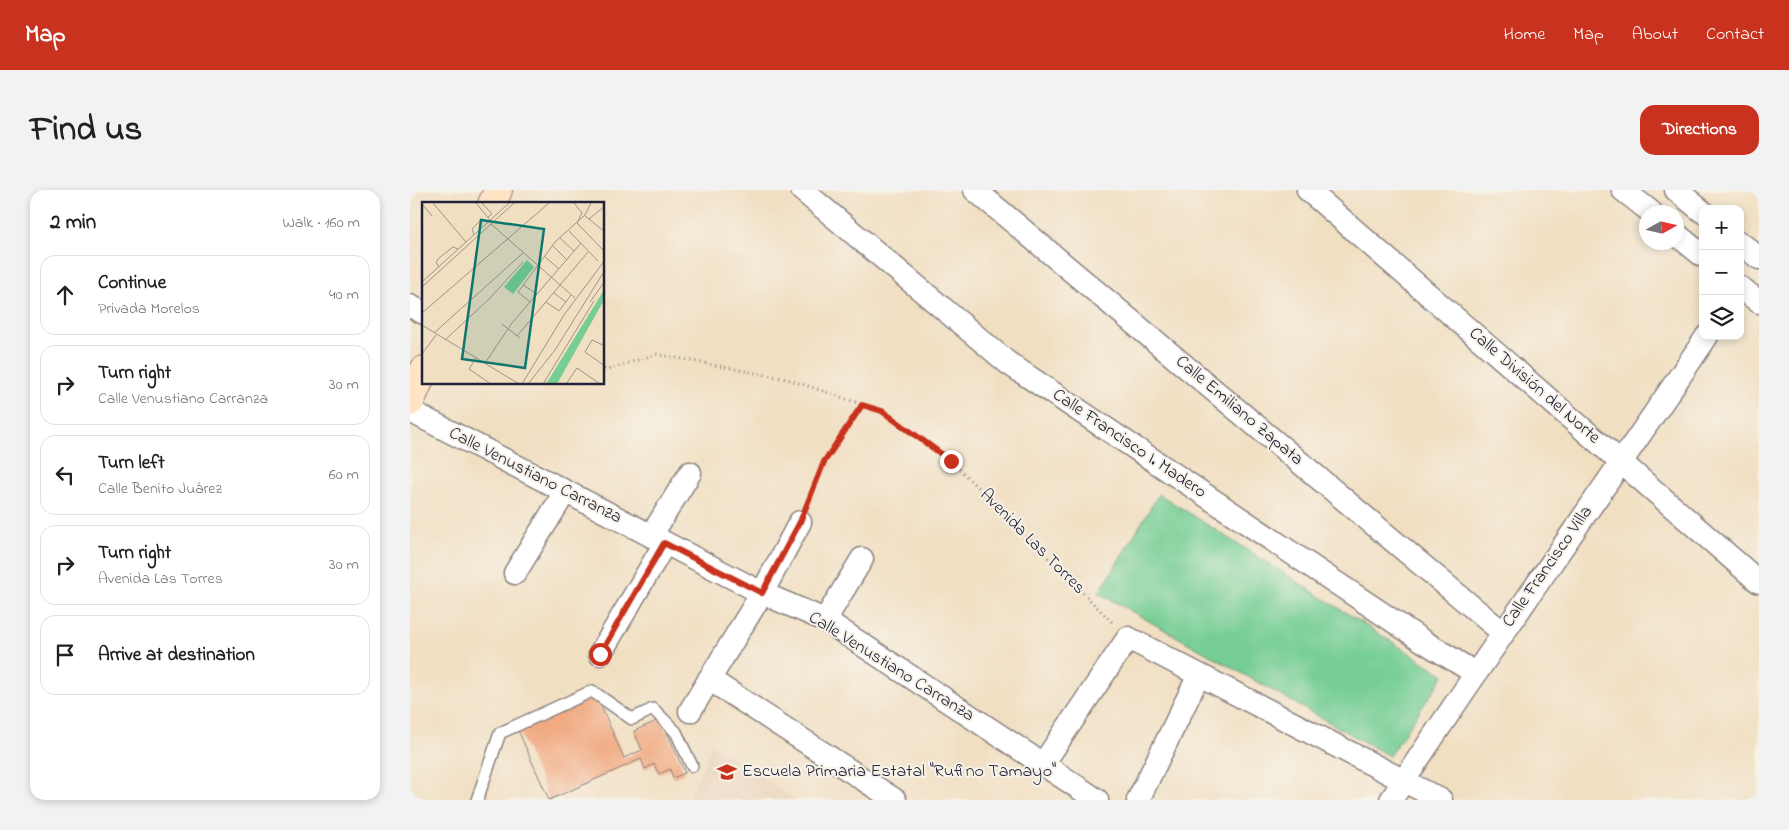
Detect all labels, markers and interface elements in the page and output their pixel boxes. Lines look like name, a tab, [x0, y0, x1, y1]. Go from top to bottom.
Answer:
text: Map	[25, 18, 66, 53]
text: Home	[1504, 22, 1545, 48]
text: Map	[1573, 22, 1604, 48]
text: About	[1632, 22, 1678, 48]
text: Contact	[1706, 22, 1764, 48]
text: Find us	[30, 105, 142, 156]
button: Directions	[1640, 105, 1759, 155]
inset map	[422, 202, 605, 385]
north arrow	[1639, 205, 1684, 250]
map controls	[1699, 205, 1744, 340]
button: +	[1699, 205, 1744, 250]
text: 2 min	[50, 208, 96, 238]
text: Walk · 160 m	[282, 211, 360, 235]
button: −	[1699, 250, 1744, 295]
text: Continue	[98, 270, 166, 297]
icon: ahead	[51, 281, 79, 309]
text: 40 m	[329, 283, 359, 307]
button: layers	[1699, 295, 1744, 340]
text: Privada Morelos	[98, 297, 200, 321]
street label: Calle División del Norte	[1462, 321, 1606, 451]
street label: Calle Emiliano Zapata	[1169, 350, 1309, 472]
text: Turn right	[98, 360, 171, 387]
icon: right	[51, 371, 79, 399]
text: 30 m	[329, 373, 359, 397]
street label: Calle Francisco I. Madero	[1047, 383, 1211, 505]
text: Calle Venustiano Carranza	[98, 387, 268, 411]
street label: Calle Venustiano Carranza	[444, 421, 626, 531]
text: Turn left	[98, 450, 165, 477]
route end	[940, 450, 963, 473]
icon: left	[51, 461, 79, 489]
text: 60 m	[329, 463, 359, 487]
text: Calle Benito Juárez	[98, 477, 222, 501]
street label: Avenida Las Torres	[973, 483, 1091, 601]
street label: Calle Francisco Villa	[1496, 501, 1600, 633]
text: Turn right	[98, 540, 171, 567]
icon: right	[51, 551, 79, 579]
text: 30 m	[329, 553, 359, 577]
text: Avenida Las Torres	[98, 567, 223, 591]
street label: Calle Venustiano Carranza	[803, 605, 979, 729]
icon: arrive	[51, 641, 79, 669]
text: Arrive at destination	[98, 642, 255, 669]
route start	[589, 643, 612, 666]
place label: Escuela Primaria Estatal "Rufino Tamayo"	[742, 759, 1056, 785]
school or university icon: Escuela Primaria Estatal "Rufino Tamayo"	[716, 761, 738, 783]

